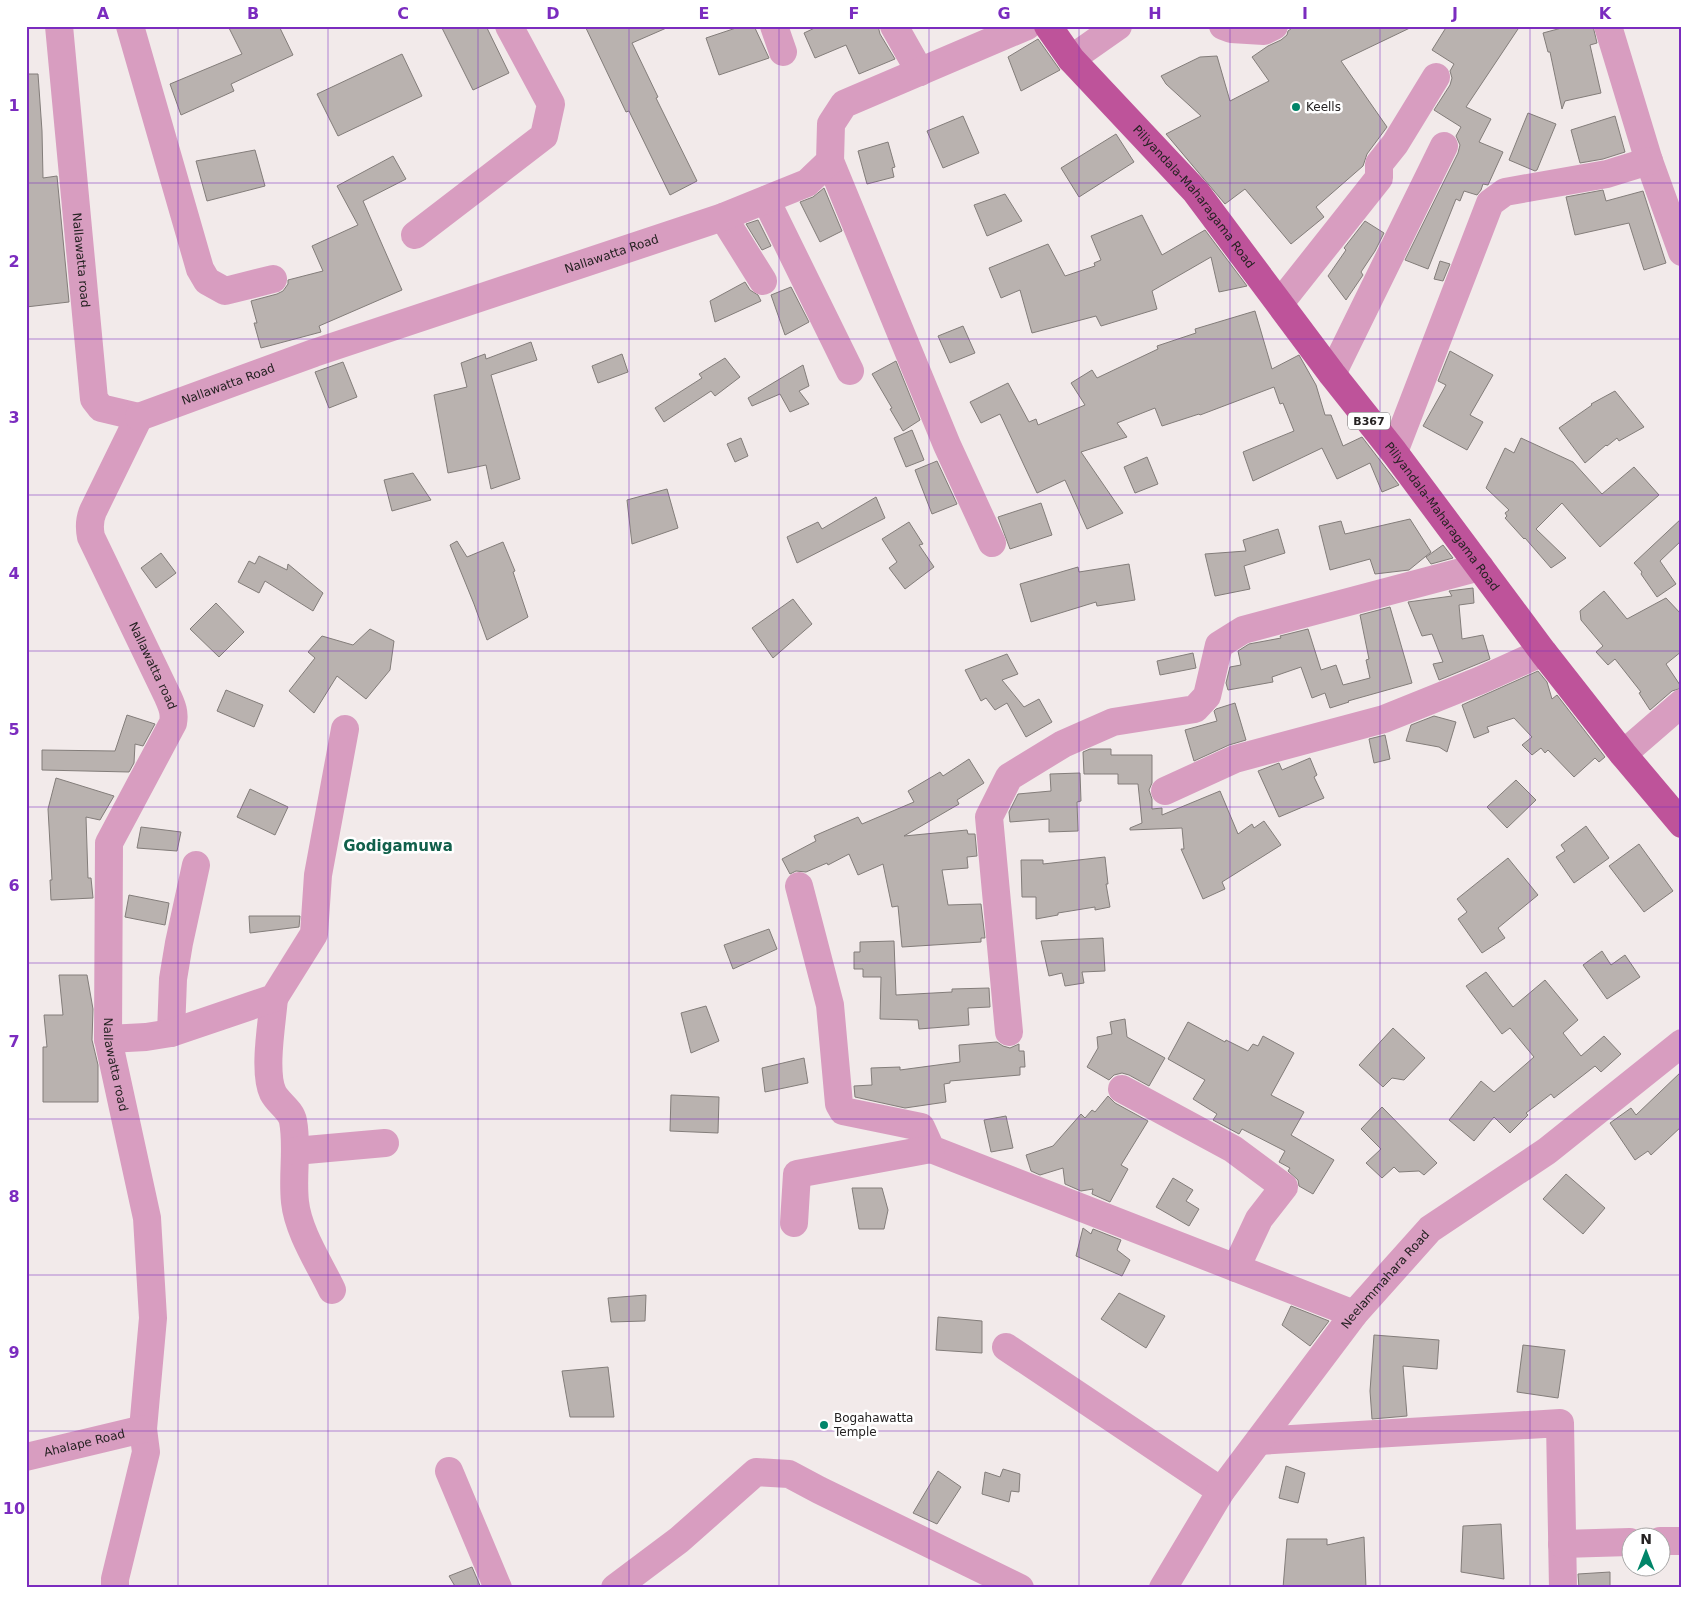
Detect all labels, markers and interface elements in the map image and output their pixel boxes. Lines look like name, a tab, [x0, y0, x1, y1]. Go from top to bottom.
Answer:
text: A	[97, 4, 110, 23]
text: B	[247, 4, 259, 23]
text: C	[397, 4, 409, 23]
text: D	[546, 4, 560, 23]
text: E	[699, 4, 709, 23]
text: F	[849, 4, 859, 23]
text: G	[997, 4, 1011, 23]
text: H	[1148, 4, 1162, 23]
text: I	[1302, 4, 1308, 23]
text: J	[1451, 4, 1458, 23]
text: K	[1599, 4, 1612, 23]
text: 1	[8, 96, 20, 115]
place label: Keells	[1306, 100, 1341, 114]
marker: Keells	[1290, 101, 1302, 113]
street label: Piliyandala-Maharagama Road	[1130, 122, 1257, 271]
street label: Nallawatta road	[70, 212, 92, 308]
street label: Nallawatta Road	[563, 232, 661, 276]
text: 2	[8, 252, 20, 271]
street label: Nallawatta Road	[180, 361, 277, 408]
text: 3	[8, 408, 20, 427]
road number: B367	[1348, 412, 1390, 430]
street label: Piliyandala-Maharagama Road	[1382, 439, 1502, 594]
text: 4	[8, 564, 20, 583]
street label: Nallawatta road	[126, 620, 179, 711]
text: 5	[8, 720, 20, 739]
district label: Godigamuwa	[343, 837, 453, 855]
text: 6	[8, 876, 20, 895]
street label: Nallawatta road	[101, 1018, 131, 1113]
text: 7	[8, 1032, 20, 1051]
text: 8	[8, 1187, 20, 1206]
street label: Neelammahara Road	[1338, 1227, 1432, 1332]
text: 9	[8, 1343, 20, 1362]
place label: Bogahawatta Temple	[833, 1411, 913, 1439]
marker: Bogahawatta Temple	[818, 1419, 830, 1431]
street label: Ahalape Road	[42, 1427, 126, 1459]
text: 10	[3, 1499, 25, 1518]
north arrow	[1620, 1526, 1670, 1576]
text: N	[1640, 1531, 1652, 1547]

